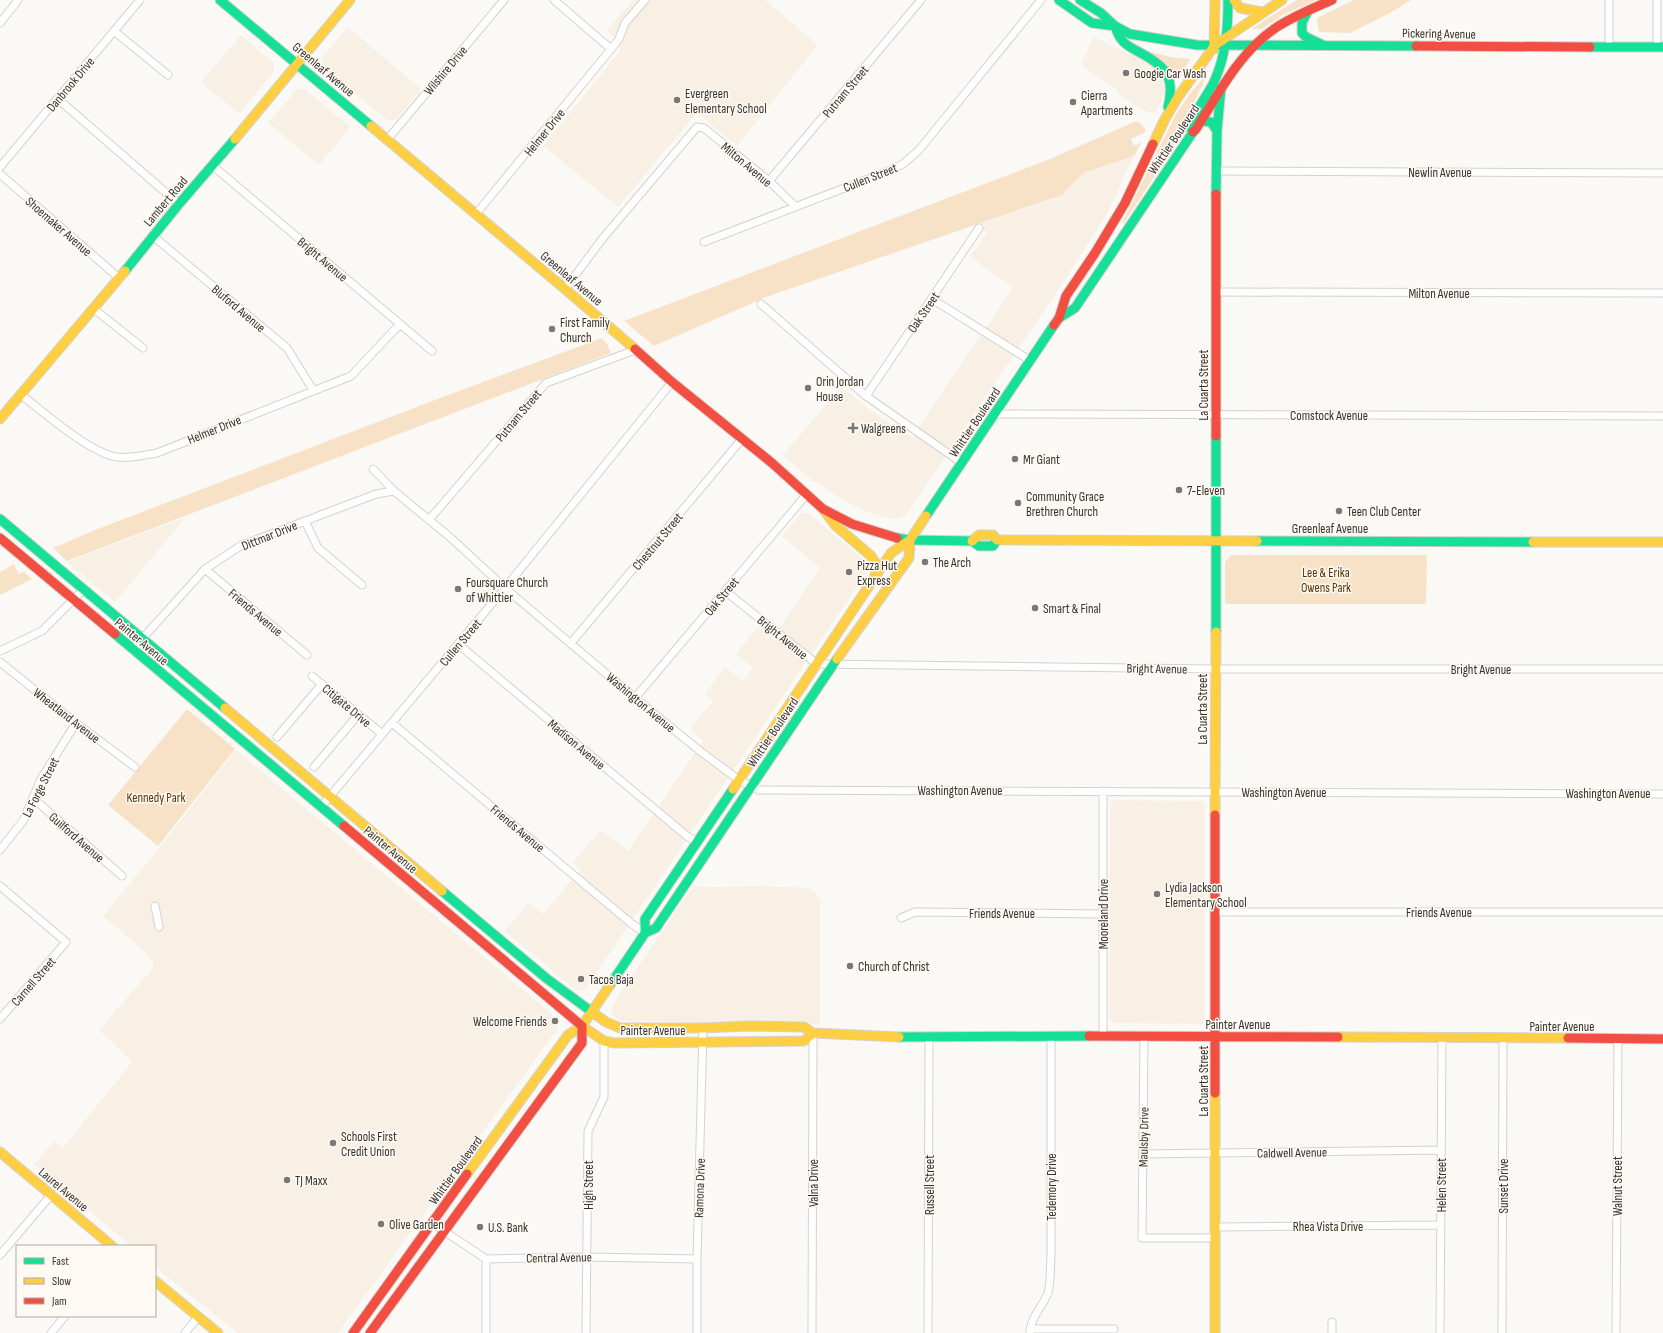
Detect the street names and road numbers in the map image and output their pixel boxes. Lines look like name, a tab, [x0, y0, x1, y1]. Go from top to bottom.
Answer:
street label: Pickering Avenue	[1402, 25, 1476, 43]
street label: Greenleaf Avenue	[289, 39, 358, 100]
street label: Wilshire Drive	[421, 43, 471, 99]
street label: Danbrook Drive	[43, 54, 98, 115]
street label: Putnam Street	[819, 62, 872, 121]
street label: Whittier Boulevard	[1145, 102, 1203, 178]
street label: Helmer Drive	[521, 106, 569, 160]
street label: Milton Avenue	[718, 139, 775, 191]
street label: Cullen Street	[841, 160, 900, 196]
street label: Newlin Avenue	[1408, 165, 1472, 181]
street label: Lambert Road	[140, 173, 191, 230]
street label: Shoemaker Avenue	[22, 194, 95, 260]
street label: Bright Avenue	[294, 234, 351, 285]
street label: Greenleaf Avenue	[537, 248, 606, 309]
street label: Bluford Avenue	[208, 282, 269, 336]
street label: Milton Avenue	[1408, 286, 1470, 302]
street label: Oak Street	[904, 289, 943, 336]
street label: La Cuarta Street	[1196, 350, 1212, 420]
street label: Whittier Boulevard	[946, 385, 1004, 461]
street label: Putnam Street	[492, 386, 545, 445]
street label: Comstock Avenue	[1290, 408, 1368, 424]
street label: Helmer Drive	[185, 412, 243, 448]
street label: Chestnut Street	[629, 510, 686, 574]
street label: Dittmar Drive	[239, 518, 300, 554]
street label: Greenleaf Avenue	[1292, 521, 1368, 537]
street label: Oak Street	[701, 574, 743, 619]
street label: Friends Avenue	[225, 585, 286, 640]
street label: Bright Avenue	[754, 612, 811, 663]
street label: Painter Avenue	[111, 615, 171, 669]
street label: Cullen Street	[436, 616, 485, 670]
street label: Bright Avenue	[1127, 660, 1187, 678]
street label: Bright Avenue	[1451, 662, 1511, 678]
street label: Washington Avenue	[603, 669, 678, 736]
street label: La Cuarta Street	[1195, 674, 1211, 744]
street label: Citigate Drive	[319, 681, 374, 731]
street label: Wheatland Avenue	[30, 685, 103, 747]
street label: Whittier Boulevard	[744, 695, 802, 771]
street label: Madison Avenue	[544, 716, 608, 773]
street label: La Forge Street	[19, 755, 63, 820]
street label: Washington Avenue	[917, 783, 1003, 799]
street label: Washington Avenue	[1241, 785, 1327, 801]
street label: Washington Avenue	[1565, 786, 1651, 802]
street label: Friends Avenue	[487, 801, 548, 856]
street label: Guilford Avenue	[45, 809, 107, 866]
street label: Painter Avenue	[360, 823, 420, 877]
street label: Mooreland Drive	[1096, 879, 1112, 949]
street label: Friends Avenue	[1406, 905, 1472, 921]
street label: Friends Avenue	[969, 906, 1035, 922]
street label: Carnell Street	[8, 954, 59, 1010]
street label: Painter Avenue	[1205, 1017, 1271, 1033]
street label: Painter Avenue	[1529, 1019, 1595, 1035]
street label: Painter Avenue	[620, 1023, 686, 1039]
street label: La Cuarta Street	[1196, 1046, 1212, 1116]
street label: Maulsby Drive	[1135, 1107, 1153, 1167]
street label: Whittier Boulevard	[426, 1133, 486, 1208]
street label: Caldwell Avenue	[1257, 1144, 1327, 1162]
street label: Tedemory Drive	[1044, 1153, 1060, 1221]
street label: Russell Street	[922, 1155, 938, 1215]
street label: Walnut Street	[1610, 1156, 1626, 1216]
street label: Ramona Drive	[691, 1158, 709, 1218]
street label: Helen Street	[1434, 1158, 1450, 1212]
street label: Sunset Drive	[1496, 1158, 1512, 1214]
street label: Valna Drive	[806, 1159, 822, 1207]
street label: High Street	[581, 1160, 597, 1210]
street label: Laurel Avenue	[35, 1164, 92, 1215]
street label: Rhea Vista Drive	[1293, 1219, 1363, 1235]
street label: Central Avenue	[526, 1249, 592, 1267]

